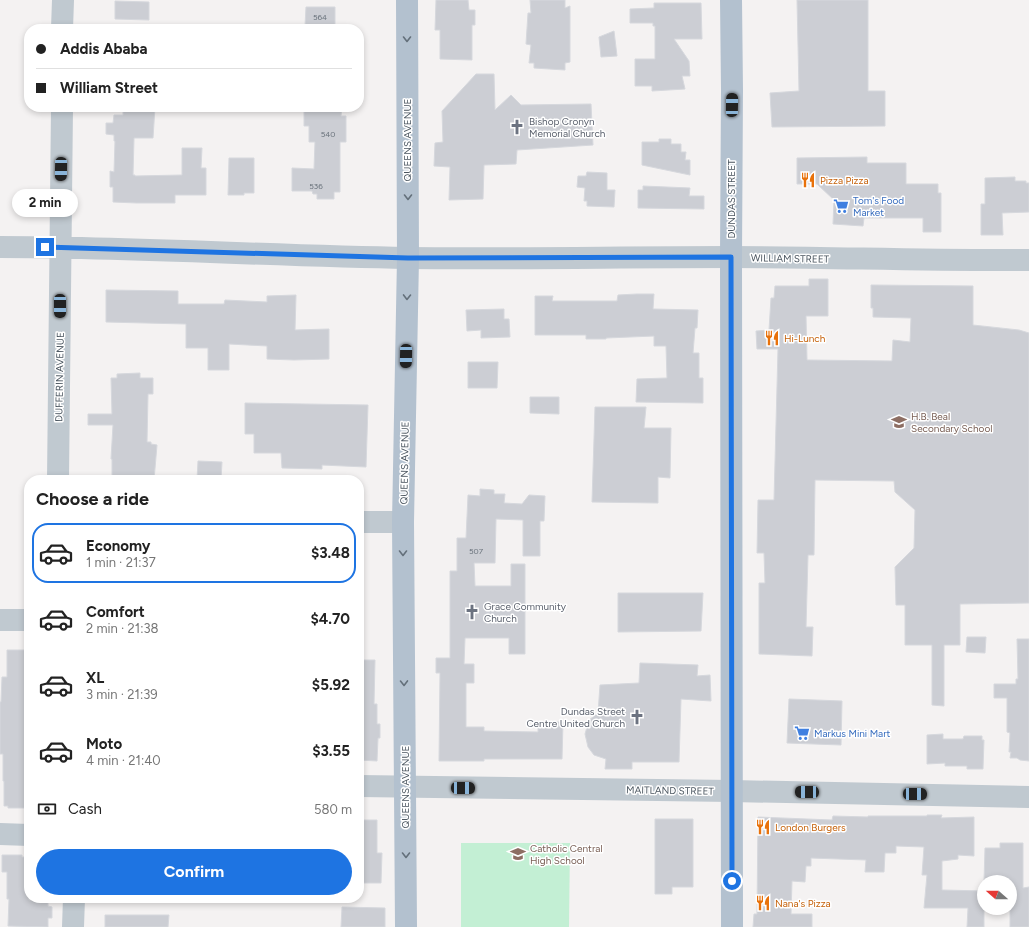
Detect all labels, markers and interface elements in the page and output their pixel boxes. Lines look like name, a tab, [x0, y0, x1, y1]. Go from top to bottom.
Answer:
house number: 564	[313, 12, 327, 22]
one-way arrow	[403, 36, 411, 42]
text: Addis Ababa	[60, 40, 147, 58]
text: William Street	[60, 79, 158, 97]
car	[726, 93, 738, 117]
street label: QUEENS AVENUE	[401, 98, 414, 181]
place label: Bishop Cronyn Memorial Church	[529, 115, 606, 140]
church icon: Bishop Cronyn Memorial Church	[508, 118, 526, 136]
house number: 540	[321, 129, 335, 139]
car	[55, 157, 67, 181]
street label: DUNDAS STREET	[725, 159, 738, 239]
restaurant icon: Pizza Pizza	[799, 171, 817, 189]
place label: Pizza Pizza	[820, 174, 869, 187]
house number: 536	[309, 181, 323, 191]
callout: 2 min	[12, 189, 78, 217]
one-way arrow	[403, 194, 412, 200]
place label: Tom's Food Market	[853, 194, 904, 219]
text: 2 min	[29, 195, 61, 210]
supermarket icon: Tom's Food Market	[832, 197, 850, 215]
route end	[36, 238, 54, 256]
street label: WILLIAM STREET	[751, 251, 830, 266]
car	[54, 294, 66, 318]
one-way arrow	[403, 294, 411, 300]
restaurant icon: Hi-Lunch	[763, 329, 781, 347]
street label: DUFFERIN AVENUE	[52, 332, 67, 422]
place label: Hi-Lunch	[784, 332, 826, 345]
car	[400, 344, 412, 368]
place label: H.B. Beal Secondary School	[911, 410, 992, 435]
school or university icon: H.B. Beal Secondary School	[890, 413, 908, 431]
street label: QUEENS AVENUE	[397, 421, 412, 505]
text: Choose a ride	[36, 488, 149, 510]
icon: car	[38, 535, 74, 571]
text: Economy	[86, 537, 151, 555]
text: $3.48	[311, 544, 350, 562]
house number: 507	[469, 546, 484, 556]
one-way arrow	[399, 550, 407, 556]
text: 1 min · 21:37	[86, 555, 156, 570]
place label: Grace Community Church	[484, 600, 567, 625]
icon: car	[38, 601, 74, 637]
text: Comfort	[86, 603, 145, 621]
church icon: Grace Community Church	[463, 603, 481, 621]
text: $4.70	[310, 610, 350, 628]
text: 2 min · 21:38	[86, 621, 159, 636]
icon: car	[38, 667, 74, 703]
text: XL	[86, 669, 104, 687]
text: $5.92	[312, 676, 350, 694]
one-way arrow	[400, 680, 408, 686]
text: 3 min · 21:39	[86, 687, 158, 702]
place label: Dundas Street Centre United Church	[526, 705, 625, 730]
church icon: Dundas Street Centre United Church	[628, 708, 646, 726]
supermarket icon: Markus Mini Mart	[793, 724, 811, 742]
place label: Markus Mini Mart	[814, 727, 891, 740]
icon: car	[38, 733, 74, 769]
text: Moto	[86, 735, 122, 753]
text: $3.55	[312, 742, 350, 760]
street label: QUEENS AVENUE	[399, 745, 412, 828]
text: 4 min · 21:40	[86, 753, 161, 768]
car	[451, 782, 475, 794]
street label: MAITLAND STREET	[626, 783, 714, 798]
car	[795, 786, 819, 798]
car	[903, 788, 927, 800]
icon: cash	[36, 798, 58, 820]
text: Cash	[68, 800, 102, 818]
text: 580 m	[314, 802, 352, 817]
restaurant icon: London Burgers	[754, 818, 772, 836]
place label: London Burgers	[775, 821, 846, 834]
place label: Catholic Central High School	[530, 842, 603, 867]
school or university icon: Catholic Central High School	[509, 845, 527, 863]
button: Confirm	[36, 849, 352, 895]
one-way arrow	[402, 852, 410, 858]
route start	[723, 872, 741, 890]
north arrow	[977, 875, 1017, 915]
map controls	[977, 875, 1017, 915]
restaurant icon: Nana's Pizza	[754, 894, 772, 912]
place label: Nana's Pizza	[775, 897, 831, 910]

